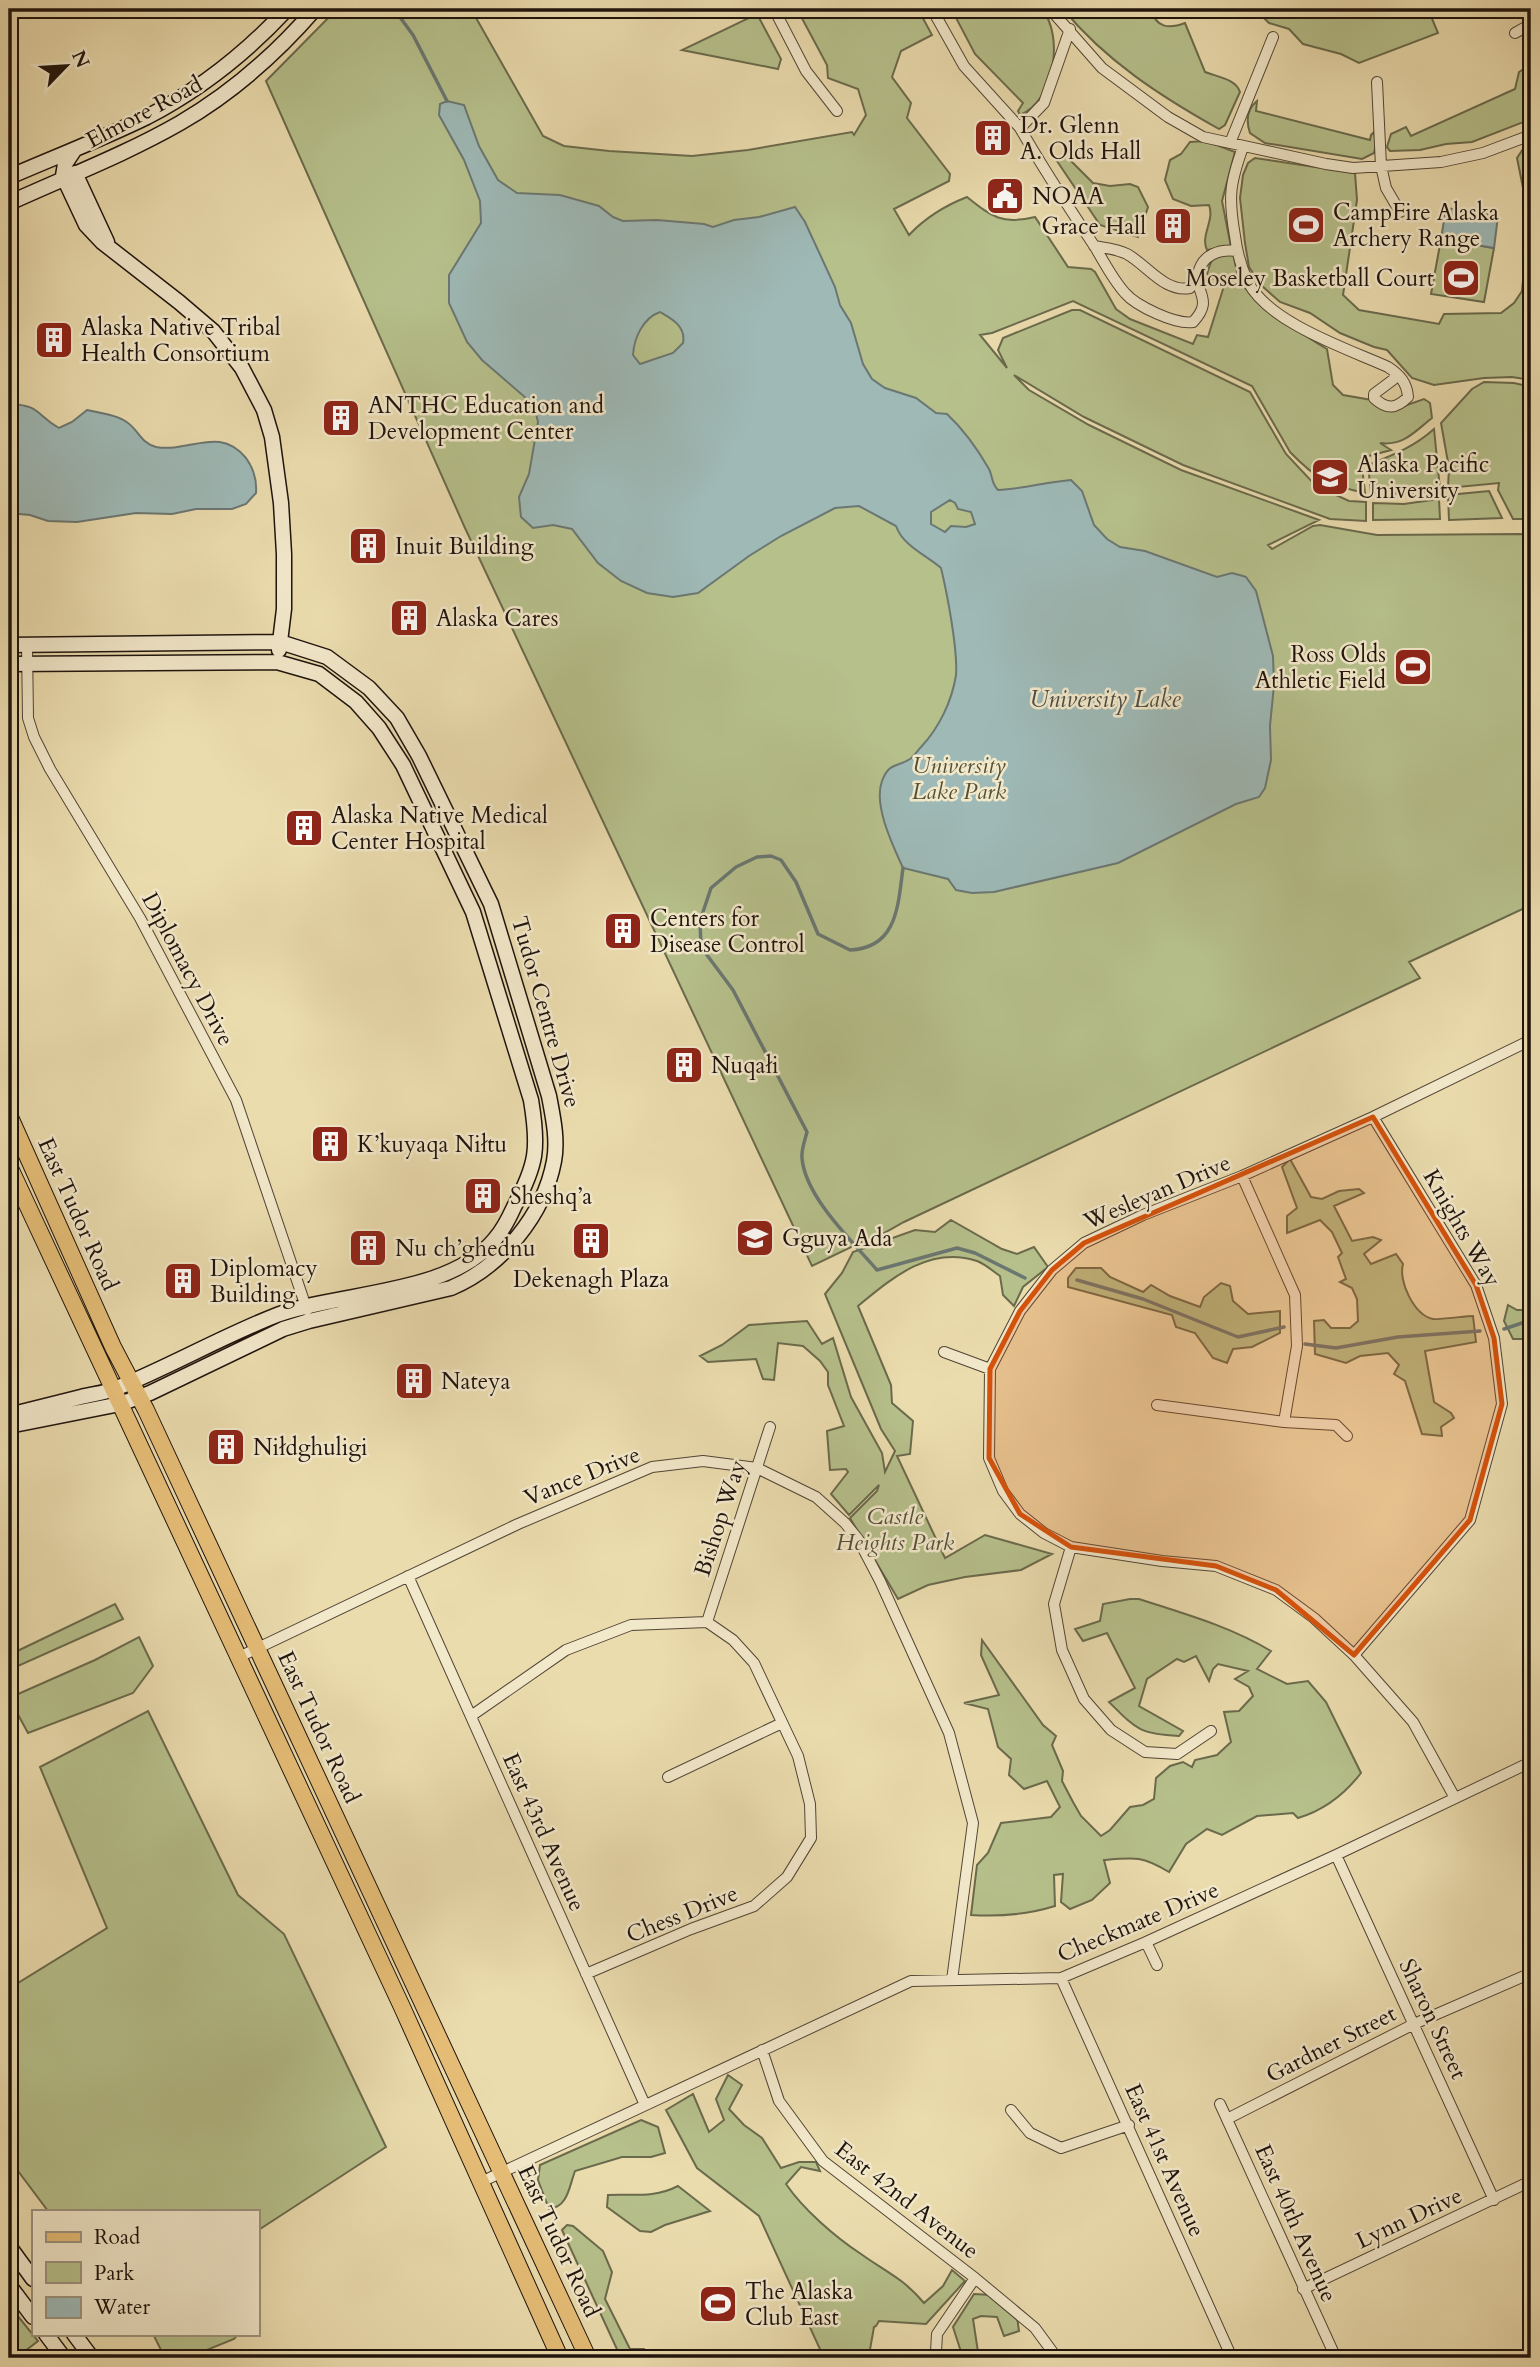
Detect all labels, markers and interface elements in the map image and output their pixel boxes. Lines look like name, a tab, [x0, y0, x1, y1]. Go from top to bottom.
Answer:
north arrow	[32, 32, 102, 102]
text: N	[65, 46, 96, 73]
street label: Elmore Road	[80, 68, 208, 156]
place label: Dr. Glenn A. Olds Hall	[1020, 110, 1141, 167]
building icon: Dr. Glenn A. Olds Hall	[972, 117, 1014, 159]
public building icon: NOAA	[984, 175, 1026, 217]
place label: NOAA	[1032, 181, 1105, 212]
place label: CampFire Alaska Archery Range	[1333, 197, 1499, 254]
sports icon: CampFire Alaska Archery Range	[1285, 204, 1327, 246]
building icon: Grace Hall	[1152, 205, 1194, 247]
place label: Grace Hall	[1041, 211, 1146, 242]
sports icon: Moseley Basketball Court	[1440, 257, 1482, 299]
place label: Moseley Basketball Court	[1185, 263, 1434, 294]
place label: Alaska Native Tribal Health Consortium	[81, 312, 281, 369]
building icon: Alaska Native Tribal Health Consortium	[33, 319, 75, 361]
place label: ANTHC Education and Development Center	[368, 390, 605, 447]
building icon: ANTHC Education and Development Center	[320, 397, 362, 439]
place label: Alaska Pacific University	[1357, 449, 1489, 506]
school or university icon: Alaska Pacific University	[1309, 456, 1351, 498]
building icon: Inuit Building	[347, 525, 389, 567]
place label: Inuit Building	[395, 531, 534, 562]
building icon: Alaska Cares	[388, 597, 430, 639]
place label: Alaska Cares	[436, 603, 558, 634]
place label: Ross Olds Athletic Field	[1255, 639, 1387, 696]
sports icon: Ross Olds Athletic Field	[1392, 646, 1434, 688]
water label: University Lake	[1029, 683, 1182, 716]
park label: University Lake Park	[912, 750, 1007, 807]
place label: Alaska Native Medical Center Hospital	[331, 800, 548, 857]
building icon: Alaska Native Medical Center Hospital	[283, 807, 325, 849]
street label: Diplomacy Drive	[135, 887, 241, 1051]
place label: Centers for Disease Control	[650, 903, 805, 960]
building icon: Centers for Disease Control	[602, 910, 644, 952]
street label: Tudor Centre Drive	[504, 913, 588, 1111]
building icon: Nuqałi	[663, 1044, 705, 1086]
place label: Nuqałi	[711, 1050, 778, 1081]
building icon: K’kuyaqa Niłtu	[309, 1123, 351, 1165]
place label: K’kuyaqa Niłtu	[357, 1129, 507, 1160]
street label: East Tudor Road	[30, 1133, 126, 1296]
street label: Wesleyan Drive	[1078, 1147, 1235, 1237]
street label: Knights Way	[1416, 1164, 1508, 1292]
building icon: Sheshq’a	[462, 1175, 504, 1217]
place label: Sheshq’a	[510, 1181, 592, 1212]
school or university icon: Gguya Ada	[734, 1217, 776, 1259]
building icon: Dekenagh Plaza	[570, 1220, 612, 1262]
place label: Gguya Ada	[782, 1223, 893, 1254]
building icon: Nu ch’ghednu	[347, 1227, 389, 1269]
place label: Nu ch’ghednu	[395, 1233, 536, 1264]
place label: Diplomacy Building	[210, 1253, 318, 1310]
building icon: Diplomacy Building	[162, 1260, 204, 1302]
place label: Dekenagh Plaza	[513, 1264, 669, 1295]
building icon: Nateya	[393, 1360, 435, 1402]
place label: Nateya	[441, 1366, 510, 1397]
building icon: Niłdghuligi	[205, 1426, 247, 1468]
place label: Niłdghuligi	[253, 1432, 368, 1463]
street label: Vance Drive	[519, 1439, 645, 1513]
street label: Bishop Way	[687, 1456, 753, 1580]
park label: Castle Heights Park	[836, 1501, 955, 1558]
street label: East Tudor Road	[270, 1646, 368, 1809]
street label: East 43rd Avenue	[495, 1748, 593, 1916]
street label: Checkmate Drive	[1053, 1874, 1223, 1970]
street label: Chess Drive	[622, 1878, 742, 1950]
street label: Sharon Street	[1392, 1954, 1474, 2084]
street label: Gardner Street	[1261, 1998, 1401, 2090]
street label: East 41st Avenue	[1117, 2079, 1213, 2241]
street label: East 42nd Avenue	[829, 2134, 985, 2266]
street label: East 40th Avenue	[1247, 2139, 1345, 2307]
street label: East Tudor Road	[510, 2160, 608, 2323]
street label: Lynn Drive	[1351, 2180, 1467, 2256]
legend	[32, 2210, 259, 2336]
text: Road	[94, 2223, 140, 2252]
text: Park	[94, 2259, 135, 2288]
place label: The Alaska Club East	[745, 2276, 853, 2333]
sports icon: The Alaska Club East	[697, 2283, 739, 2325]
text: Water	[93, 2293, 150, 2322]

